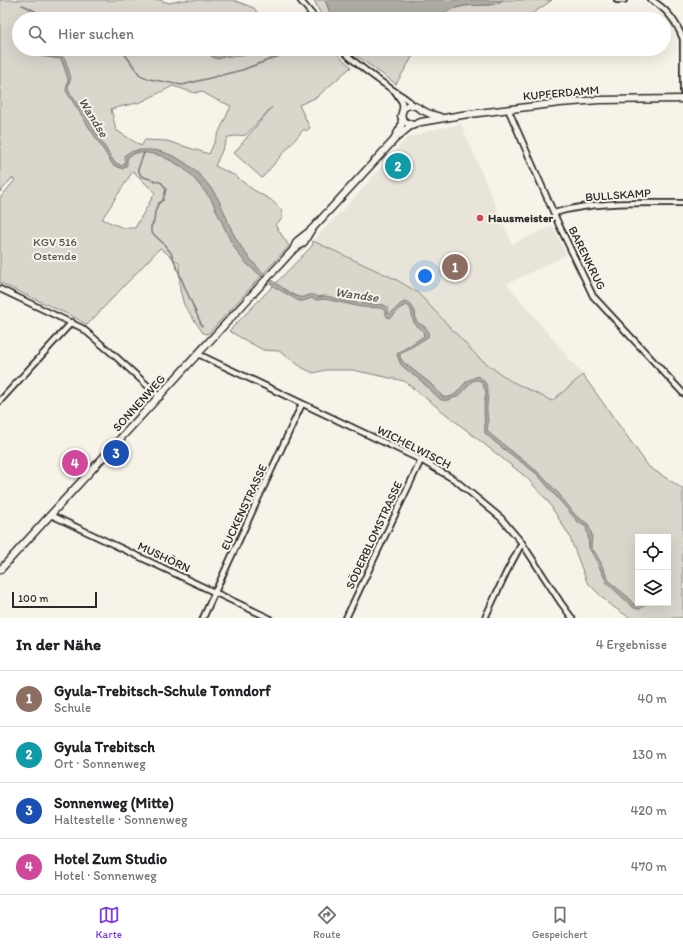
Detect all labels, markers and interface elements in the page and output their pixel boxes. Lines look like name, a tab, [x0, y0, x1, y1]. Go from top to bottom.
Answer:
search box	[12, 12, 671, 56]
icon: search	[26, 23, 48, 45]
text: Hier suchen	[58, 25, 134, 43]
street label: KUPFERDAMM	[522, 83, 600, 103]
water label: Wandse	[76, 95, 112, 140]
pin: 2	[385, 151, 411, 181]
street label: BULLSKAMP	[585, 186, 652, 204]
place label: Hausmeister	[488, 211, 554, 225]
marker: Hausmeister	[475, 213, 485, 223]
street label: BARENKRUG	[566, 224, 608, 292]
park label: KGV 516 Ostende	[33, 235, 77, 263]
pin: 1	[442, 252, 468, 282]
your location	[415, 266, 435, 286]
water label: Wandse	[334, 284, 380, 305]
street label: SONNENWEG	[110, 372, 168, 434]
street label: WICHELWISCH	[375, 422, 453, 472]
pin: 3	[103, 438, 129, 468]
pin: 4	[62, 448, 88, 478]
street label: EUCKENSTRASSE	[218, 462, 270, 552]
street label: SÖDERBLOMSTRASSE	[343, 478, 405, 591]
map controls	[635, 534, 671, 606]
button: locate	[635, 534, 671, 570]
street label: MUSHÖRN	[135, 539, 193, 575]
button: layers	[635, 570, 671, 606]
scale bar	[12, 590, 97, 609]
text: 100 m	[18, 592, 48, 605]
text: In der Nähe	[16, 634, 101, 654]
text: 4 Ergebnisse	[596, 637, 667, 652]
text: Gyula-Trebitsch-Schule Tonndorf	[54, 682, 271, 700]
text: 1	[26, 691, 32, 706]
text: 40 m	[637, 691, 667, 706]
text: Schule	[54, 700, 91, 715]
text: Gyula Trebitsch	[54, 738, 155, 756]
text: 2	[26, 747, 32, 762]
text: 130 m	[632, 747, 667, 762]
text: Ort · Sonnenweg	[54, 756, 146, 771]
text: Sonnenweg (Mitte)	[54, 794, 174, 812]
text: 3	[25, 803, 33, 818]
text: 420 m	[630, 803, 667, 818]
text: Haltestelle · Sonnenweg	[54, 812, 188, 827]
text: Hotel Zum Studio	[54, 850, 167, 868]
text: 4	[25, 859, 33, 874]
text: 470 m	[631, 859, 667, 874]
text: Hotel · Sonnenweg	[54, 868, 157, 883]
tab: Karte	[96, 904, 122, 941]
tab: Route	[313, 904, 341, 941]
tab: Gespeichert	[532, 904, 587, 941]

